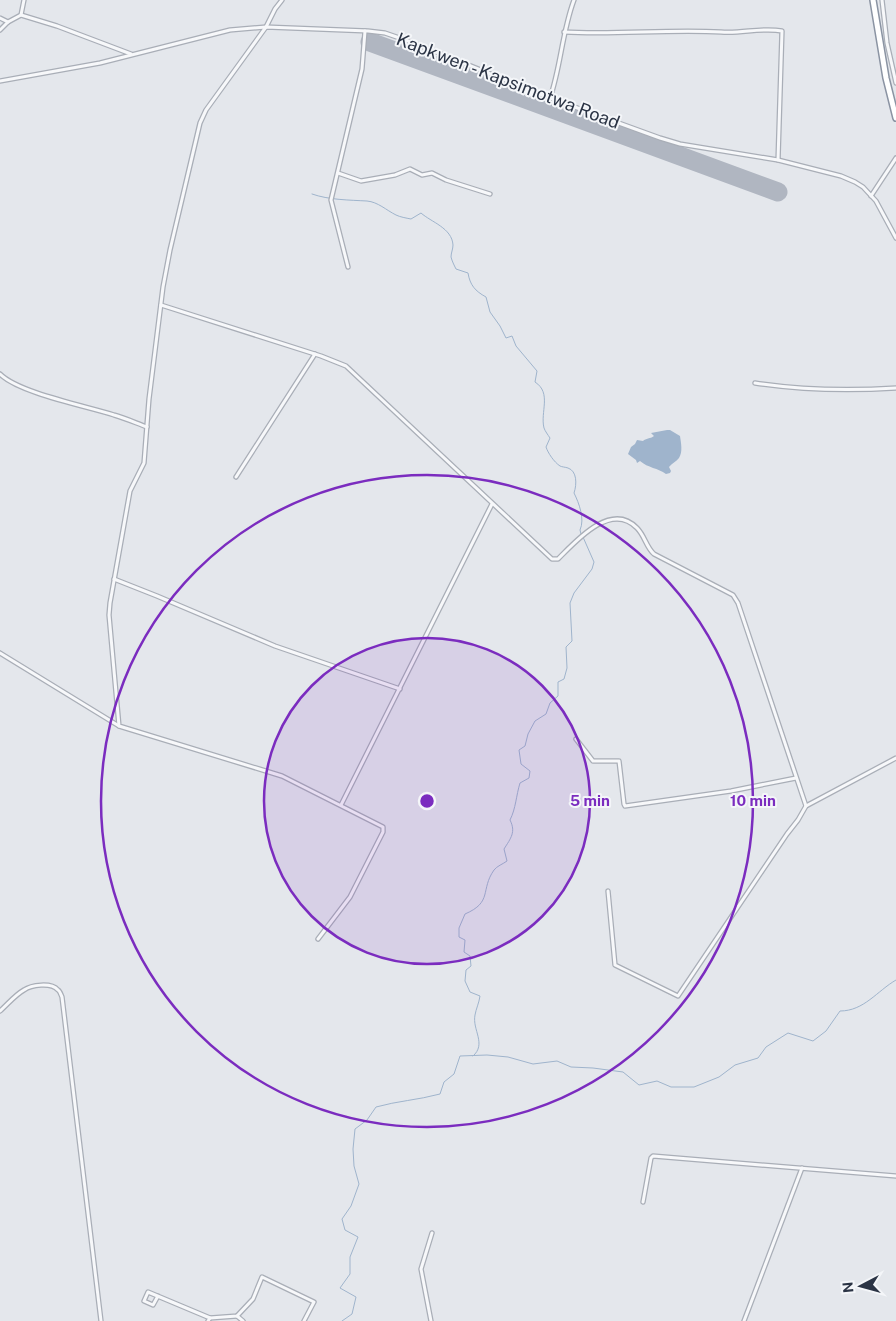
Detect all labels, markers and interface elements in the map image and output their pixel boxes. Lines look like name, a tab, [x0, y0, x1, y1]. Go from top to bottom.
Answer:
street label: Kapkwen - Kapsimotwa Road	[393, 28, 623, 133]
centre of rings	[418, 792, 436, 810]
text: 5 min	[570, 792, 610, 809]
text: 10 min	[730, 792, 776, 809]
north arrow	[836, 1261, 886, 1311]
text: N	[840, 1281, 857, 1294]

